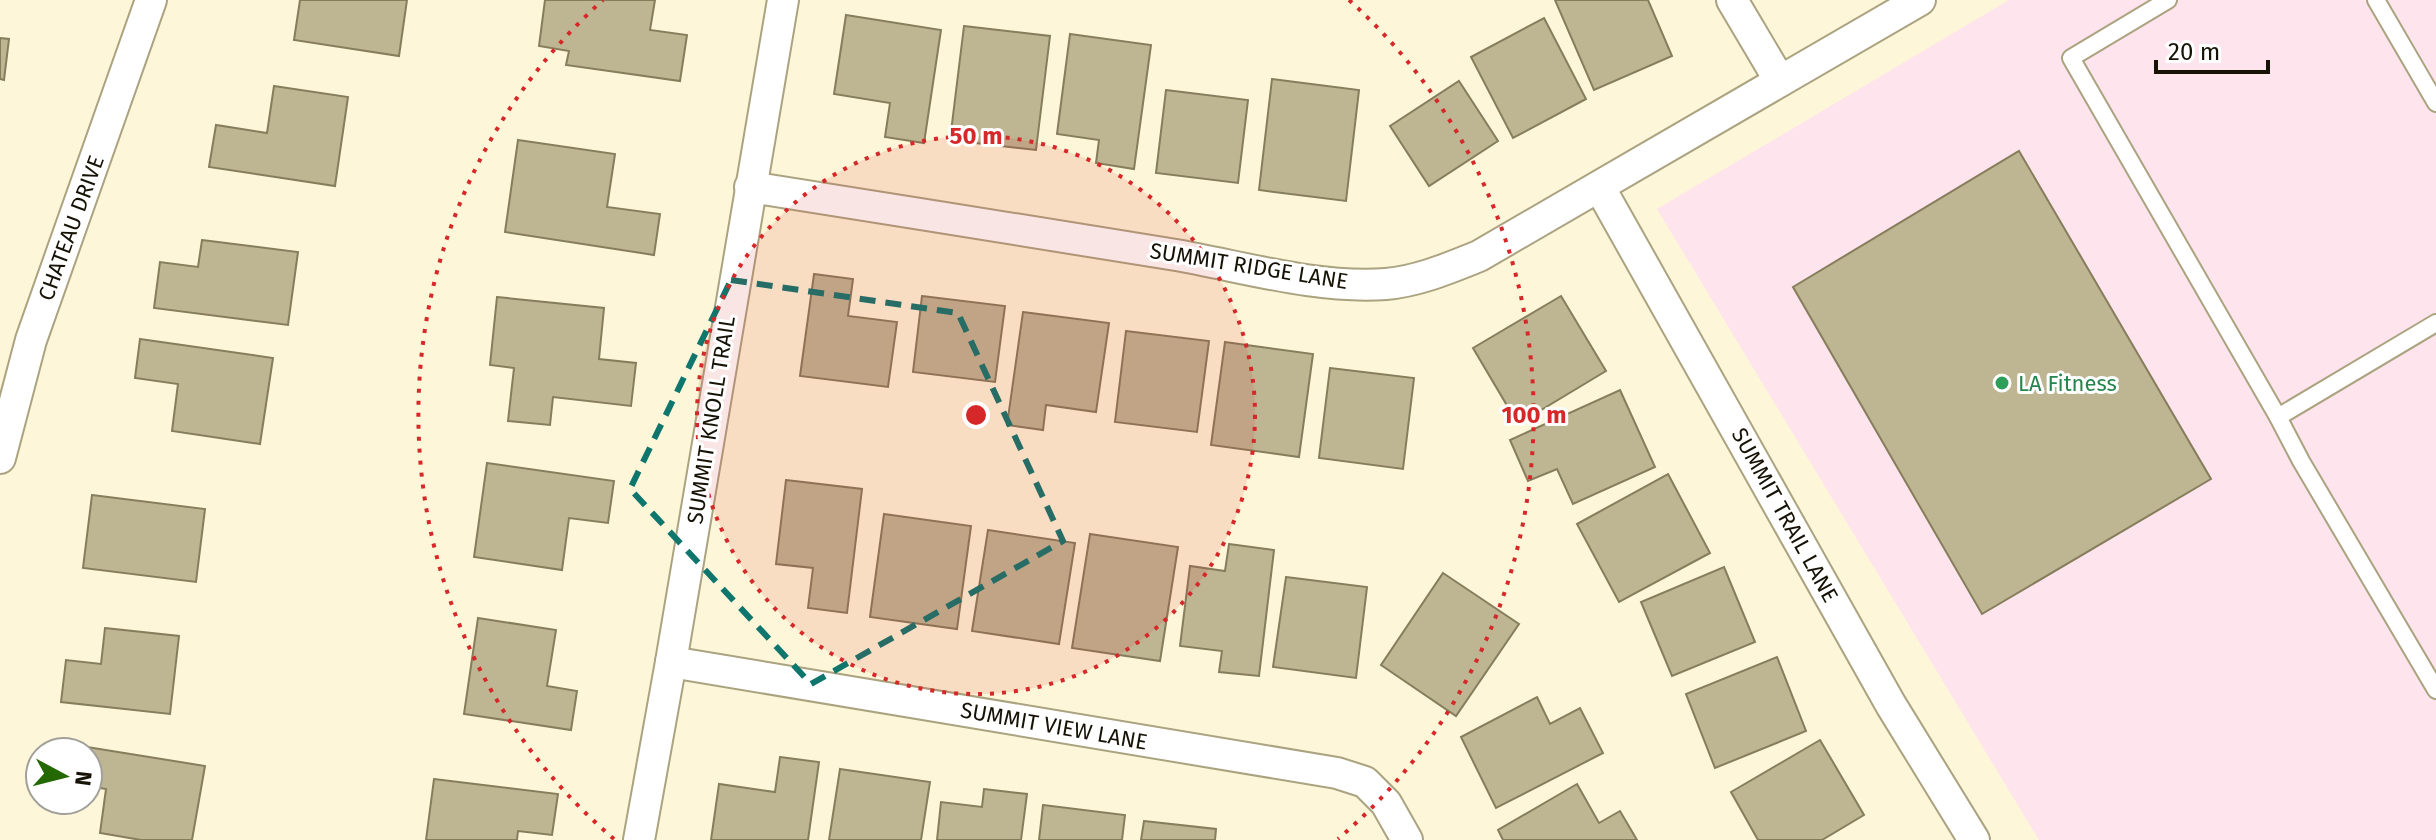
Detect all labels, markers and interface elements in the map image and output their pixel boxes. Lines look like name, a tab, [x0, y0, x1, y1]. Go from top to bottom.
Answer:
scale bar	[2156, 24, 2268, 74]
text: 20 m	[2168, 38, 2220, 66]
text: 50 m	[950, 122, 1002, 150]
street label: CHATEAU DRIVE	[32, 152, 110, 304]
street label: SUMMIT RIDGE LANE	[1148, 237, 1350, 295]
street label: SUMMIT KNOLL TRAIL	[681, 314, 741, 526]
place label: LA Fitness	[2018, 370, 2117, 397]
marker: LA Fitness	[1993, 374, 2011, 392]
centre of rings	[962, 401, 990, 429]
text: 100 m	[1501, 401, 1567, 429]
street label: SUMMIT TRAIL LANE	[1726, 423, 1844, 607]
street label: SUMMIT VIEW LANE	[958, 696, 1150, 756]
north arrow	[24, 736, 104, 816]
text: N	[69, 769, 98, 787]

